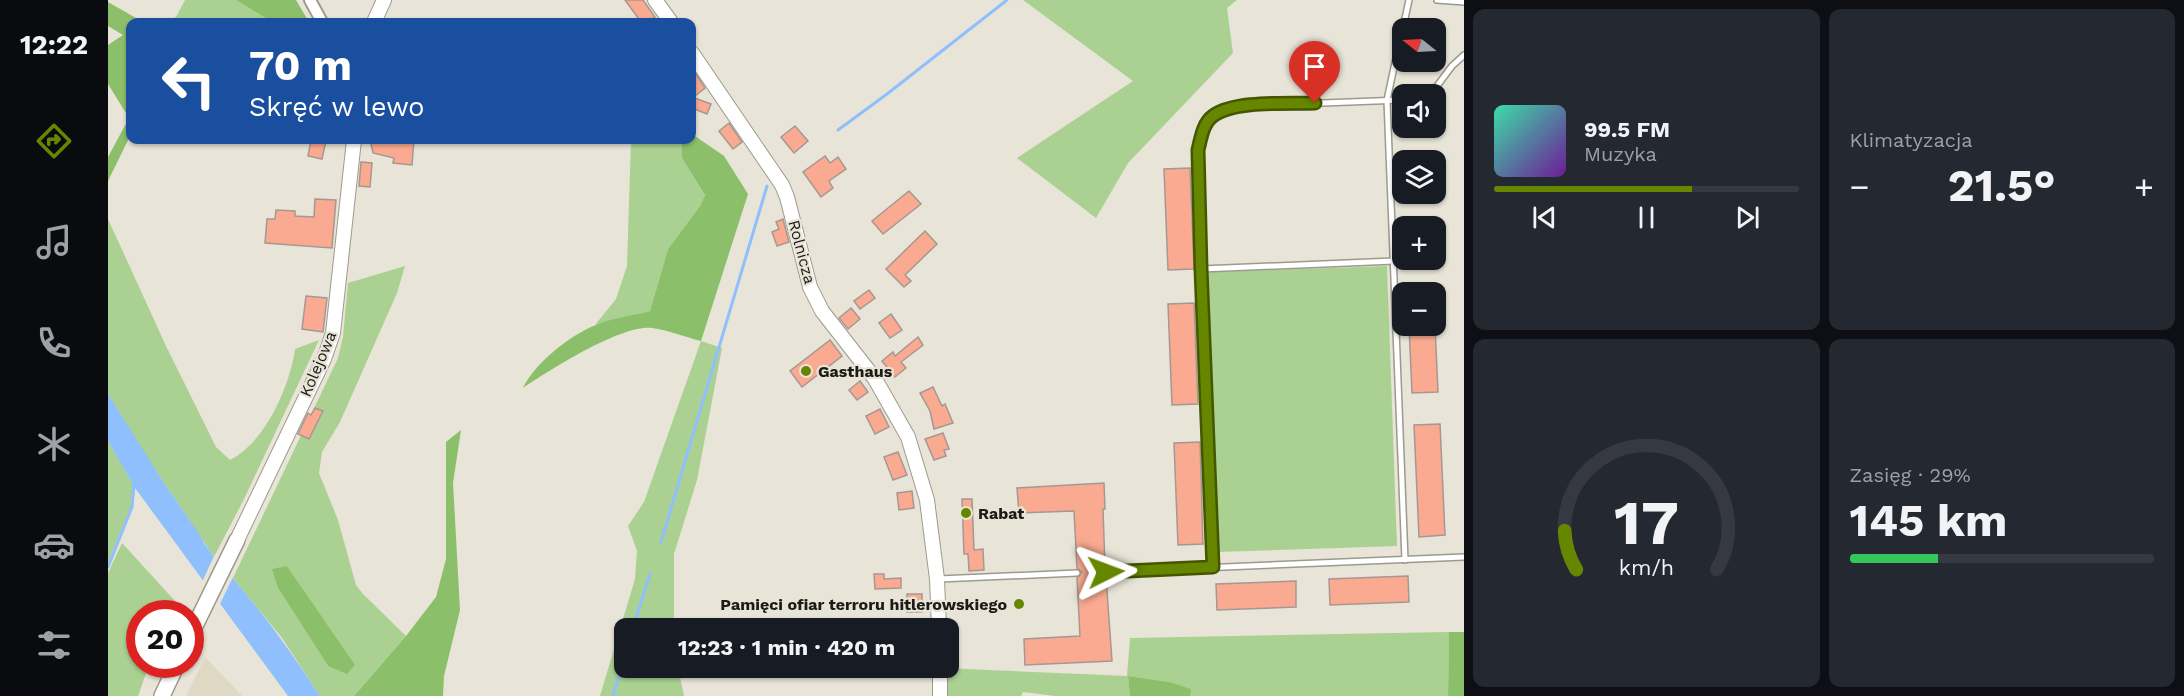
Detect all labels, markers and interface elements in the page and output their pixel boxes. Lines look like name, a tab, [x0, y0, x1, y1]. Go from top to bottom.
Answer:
north arrow	[1392, 18, 1446, 72]
map controls	[1392, 18, 1446, 336]
text: 12:22	[20, 29, 88, 61]
text: 70 m	[249, 41, 352, 90]
pin	[1289, 41, 1340, 103]
icon: left	[150, 42, 228, 120]
icon: arrive	[1298, 50, 1331, 83]
button: sound	[1392, 84, 1446, 138]
text: Skręć w lewo	[249, 91, 425, 123]
text: 99.5 FM	[1584, 117, 1670, 142]
icon: directions	[33, 120, 75, 162]
text: Klimatyzacja	[1850, 128, 1973, 152]
text: Muzyka	[1584, 142, 1657, 166]
button: layers	[1392, 150, 1446, 204]
text: 21.5°	[1948, 159, 2056, 212]
text: −	[1850, 167, 1869, 206]
text: +	[2134, 167, 2154, 206]
icon: previous	[1528, 201, 1561, 234]
icon: pause	[1630, 201, 1663, 234]
icon: next	[1731, 201, 1764, 234]
button: +	[1392, 216, 1446, 270]
street label: Rolnicza	[784, 218, 820, 286]
icon: music	[33, 221, 75, 263]
button: −	[1392, 282, 1446, 336]
icon: phone	[33, 322, 75, 364]
street label: Kolejowa	[296, 328, 340, 400]
place label: Gasthaus	[818, 362, 893, 381]
marker: Gasthaus	[799, 364, 813, 378]
icon: climate	[33, 423, 75, 465]
text: Zasięg · 29%	[1850, 463, 1971, 487]
text: 17	[1614, 486, 1679, 559]
text: 145 km	[1850, 494, 2007, 547]
place label: Rabat	[978, 504, 1024, 523]
marker: Rabat	[959, 506, 973, 520]
icon: car	[33, 524, 75, 566]
position arrow	[1074, 540, 1138, 604]
text: km/h	[1619, 555, 1674, 580]
place label: Pamięci ofiar terroru hitlerowskiego	[720, 595, 1007, 614]
marker: Pamięci ofiar terroru hitlerowskiego	[1012, 597, 1026, 611]
speed limit sign: 20	[126, 600, 204, 678]
icon: filters	[33, 624, 75, 666]
text: 12:23 · 1 min · 420 m	[678, 635, 895, 660]

